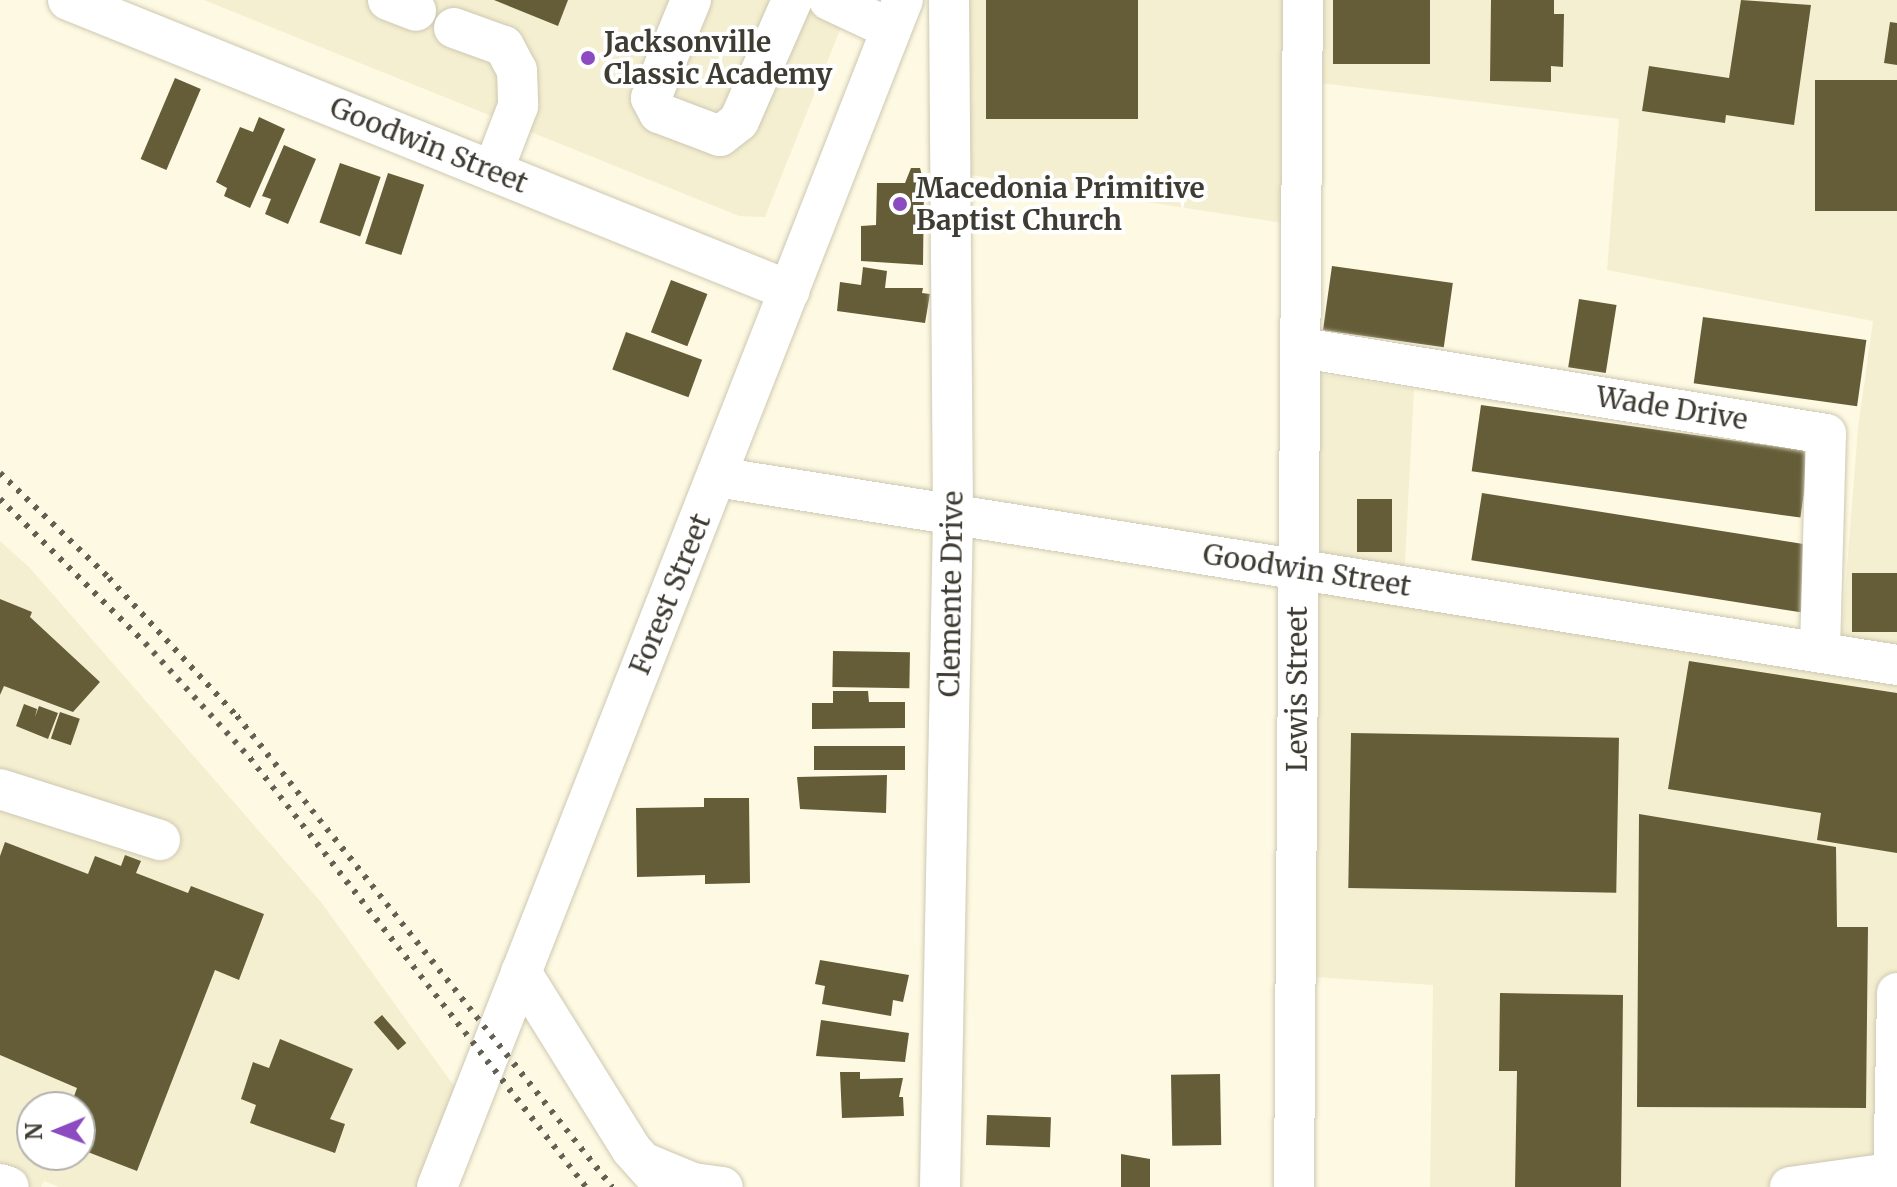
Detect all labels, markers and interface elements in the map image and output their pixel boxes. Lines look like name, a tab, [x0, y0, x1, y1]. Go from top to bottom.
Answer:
place label: Jacksonville Classic Academy	[604, 25, 832, 91]
marker: Jacksonville Classic Academy	[579, 49, 597, 67]
street label: Goodwin Street	[325, 90, 533, 200]
place label: Macedonia Primitive Baptist Church	[916, 171, 1205, 237]
marker: Macedonia Primitive Baptist Church	[891, 195, 909, 213]
street label: Wade Drive	[1594, 379, 1750, 437]
street label: Clemente Drive	[932, 491, 970, 697]
street label: Forest Street	[623, 509, 717, 679]
street label: Goodwin Street	[1201, 537, 1413, 603]
street label: Lewis Street	[1280, 606, 1314, 772]
north arrow	[16, 1091, 96, 1171]
text: N	[20, 1122, 48, 1140]

